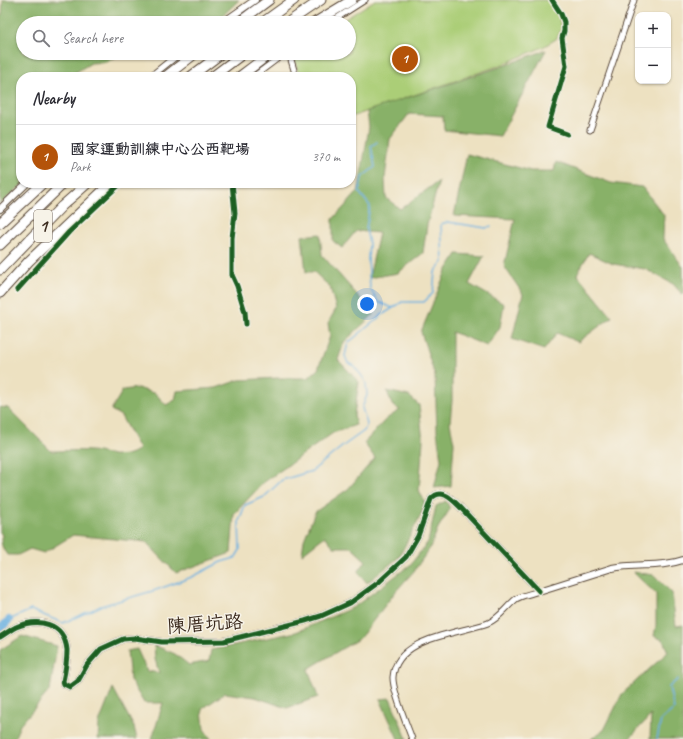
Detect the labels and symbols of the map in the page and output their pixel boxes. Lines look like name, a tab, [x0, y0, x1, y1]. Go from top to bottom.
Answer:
pin: 1	[392, 44, 418, 74]
road number: 1	[34, 210, 52, 242]
your location	[357, 294, 377, 314]
street label: 陳厝坑路	[166, 609, 244, 639]

